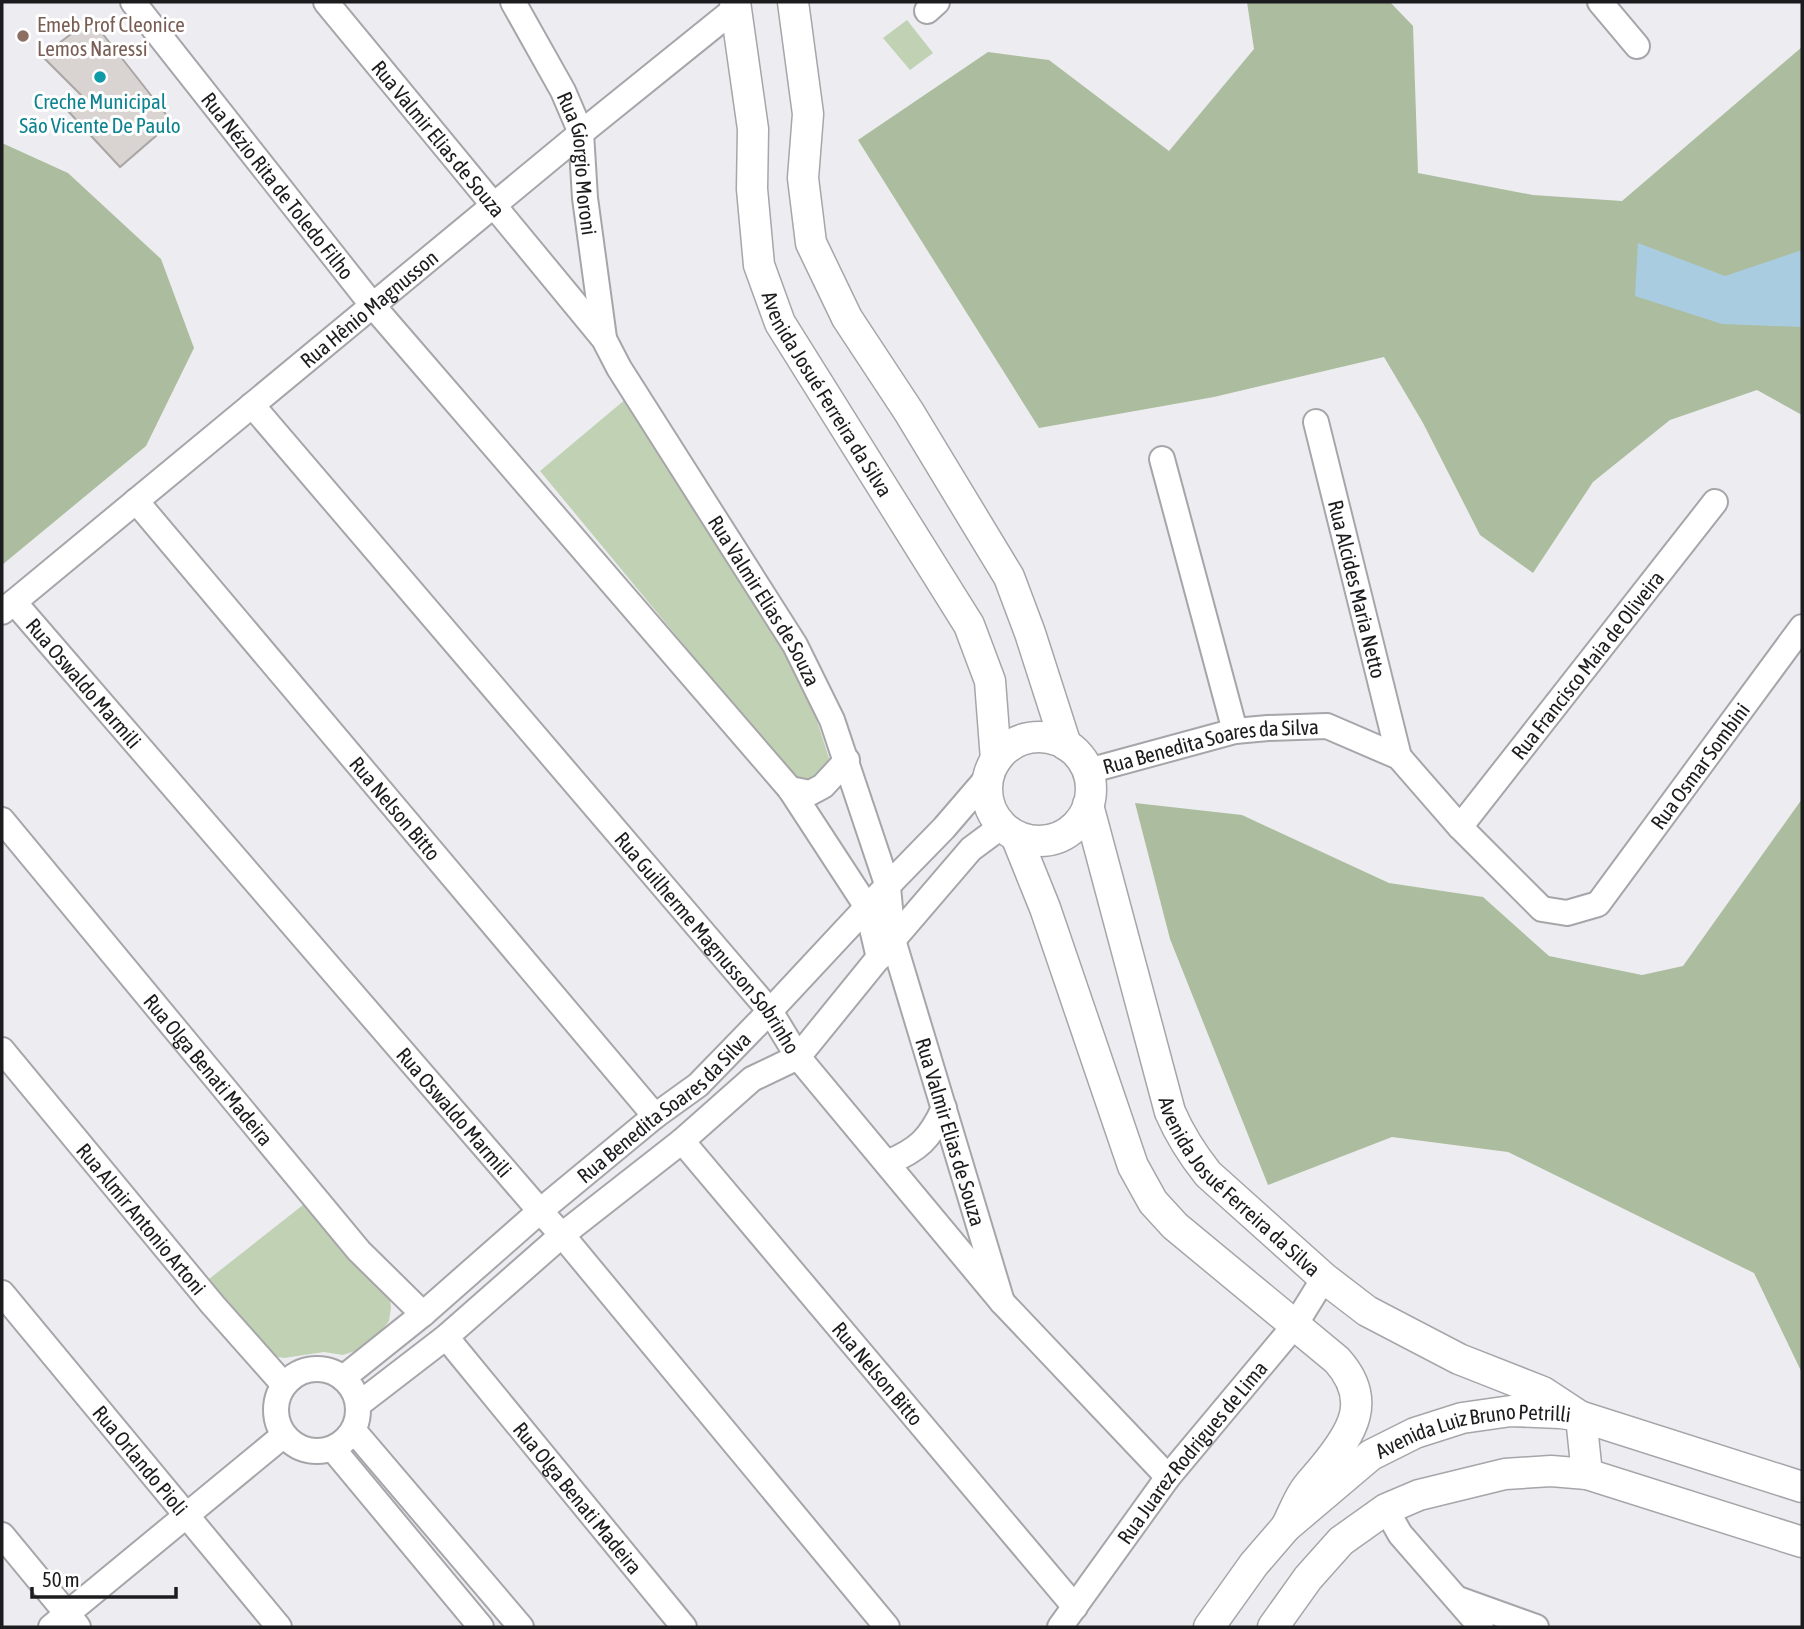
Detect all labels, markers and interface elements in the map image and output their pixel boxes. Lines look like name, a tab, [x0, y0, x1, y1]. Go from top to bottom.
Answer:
place label: Emeb Prof Cleonice Lemos Naressi	[37, 12, 185, 60]
marker: Emeb Prof Cleonice Lemos Naressi	[15, 28, 31, 44]
street label: Rua Valmir Elias de Souza	[367, 56, 510, 222]
marker: Creche Municipal São Vicente De Paulo	[92, 69, 108, 85]
street label: Rua Nézio Rita de Toledo Filho	[197, 87, 359, 284]
street label: Rua Giorgio Moroni	[553, 88, 602, 237]
place label: Creche Municipal São Vicente De Paulo	[19, 89, 181, 137]
street label: Rua Hênio Magnusson	[295, 245, 442, 372]
street label: Avenida Josué Ferreira da Silva	[758, 288, 898, 501]
street label: Rua Alcides Maria Netto	[1324, 497, 1391, 681]
street label: Rua Valmir Elias de Souza	[704, 511, 825, 690]
street label: Rua Francisco Maia de Oliveira	[1506, 566, 1668, 764]
street label: Rua Oswaldo Marmili	[21, 613, 146, 753]
street label: Rua Osmar Sombini	[1645, 698, 1754, 834]
street label: Rua Benedita Soares da Silva	[1100, 714, 1319, 778]
street label: Rua Nelson Bitto	[345, 752, 446, 865]
street label: Rua Guilherme Magnusson Sobrinho	[610, 827, 805, 1058]
street label: Rua Olga Benati Madeira	[139, 989, 278, 1150]
street label: Rua Benedita Soares da Silva	[572, 1027, 755, 1187]
street label: Rua Valmir Elias de Souza	[911, 1035, 990, 1229]
street label: Rua Oswaldo Marmili	[392, 1042, 517, 1182]
street label: Avenida Josué Ferreira da Silva	[1154, 1094, 1325, 1281]
street label: Rua Almir Antonio Artoni	[72, 1138, 211, 1299]
street label: Rua Nelson Bitto	[828, 1317, 928, 1430]
street label: Rua Juarez Rodrigues de Lima	[1112, 1356, 1272, 1548]
street label: Avenida Luiz Bruno Petrilli	[1371, 1399, 1572, 1463]
street label: Rua Orlando Pioli	[88, 1400, 193, 1520]
street label: Rua Olga Benati Madeira	[509, 1417, 647, 1578]
scale bar	[32, 1556, 175, 1600]
text: 50 m	[42, 1567, 80, 1591]

